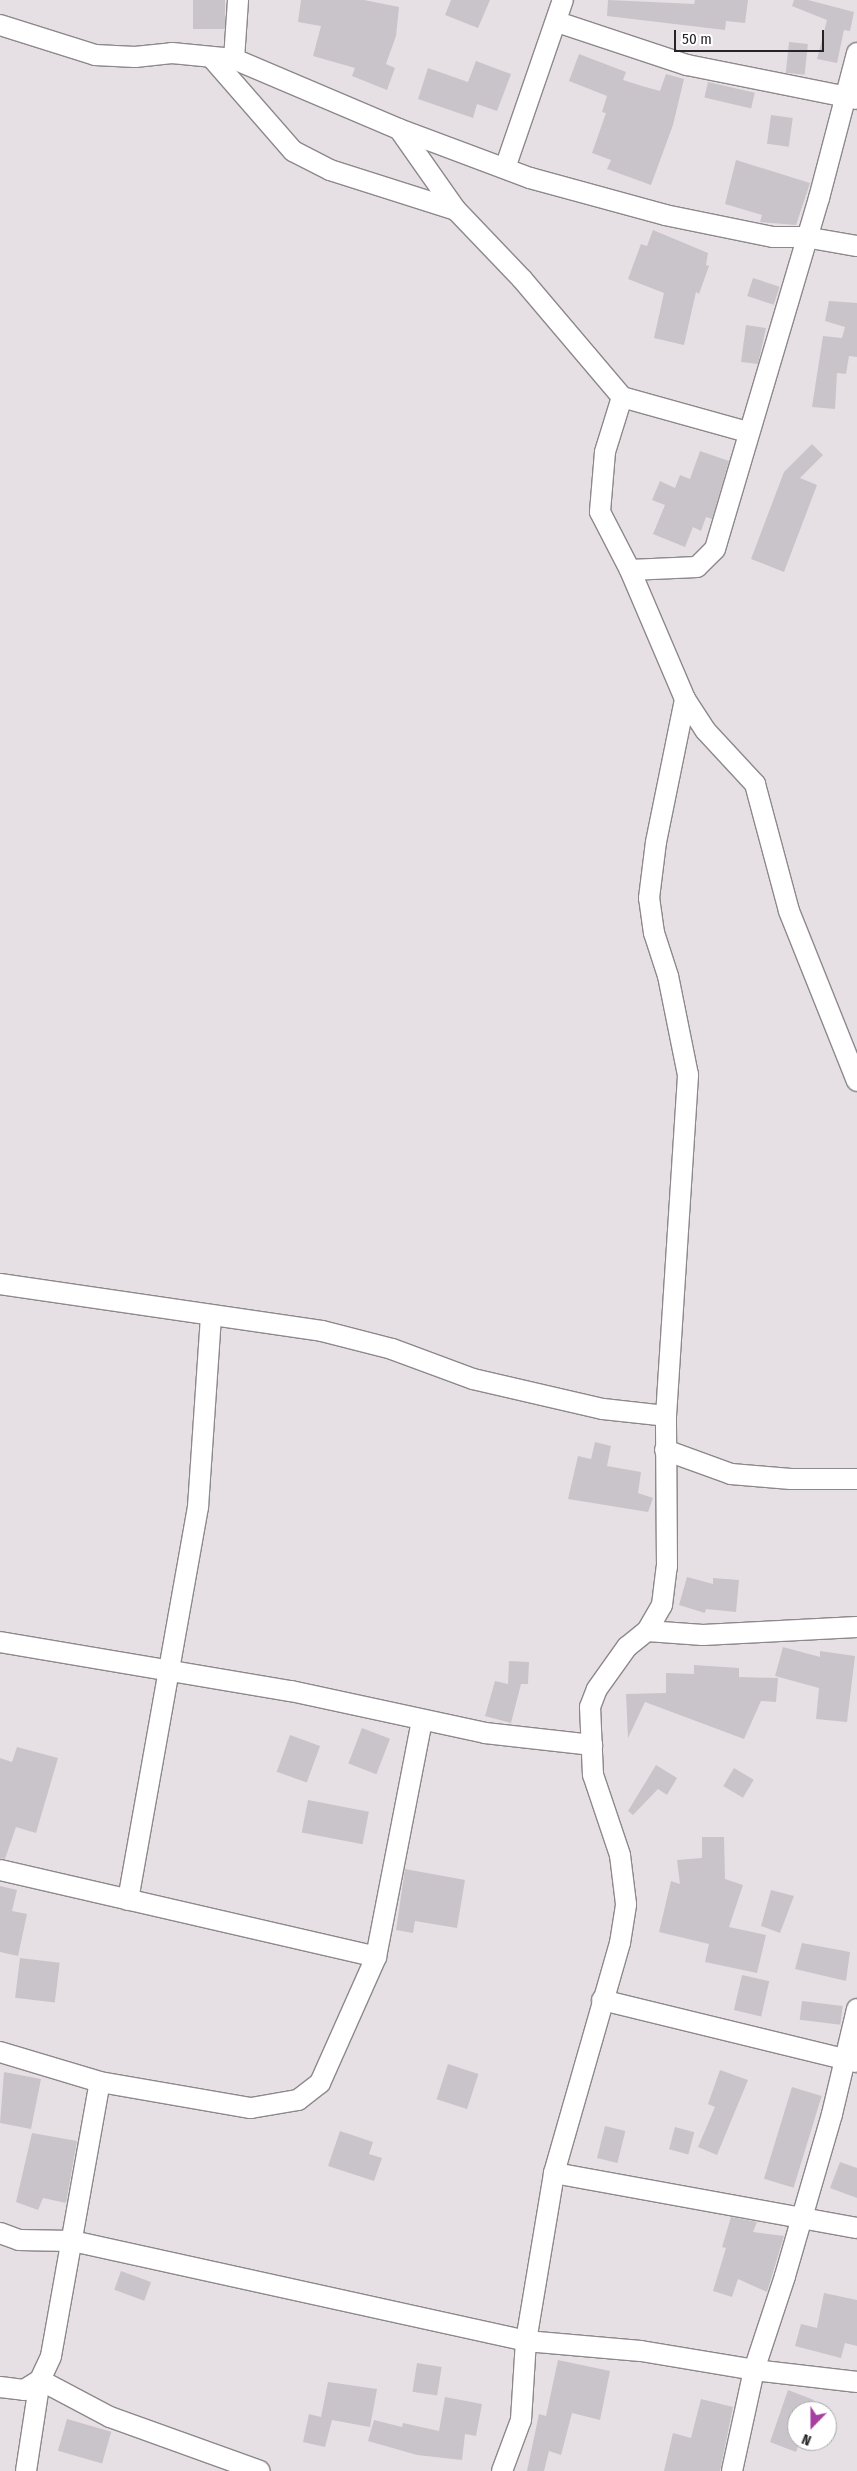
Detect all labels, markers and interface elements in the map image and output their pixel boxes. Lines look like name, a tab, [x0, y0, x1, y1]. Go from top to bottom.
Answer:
scale bar	[677, 20, 827, 52]
text: 50 m	[682, 30, 712, 48]
north arrow	[787, 2401, 837, 2451]
text: N	[800, 2430, 814, 2449]

